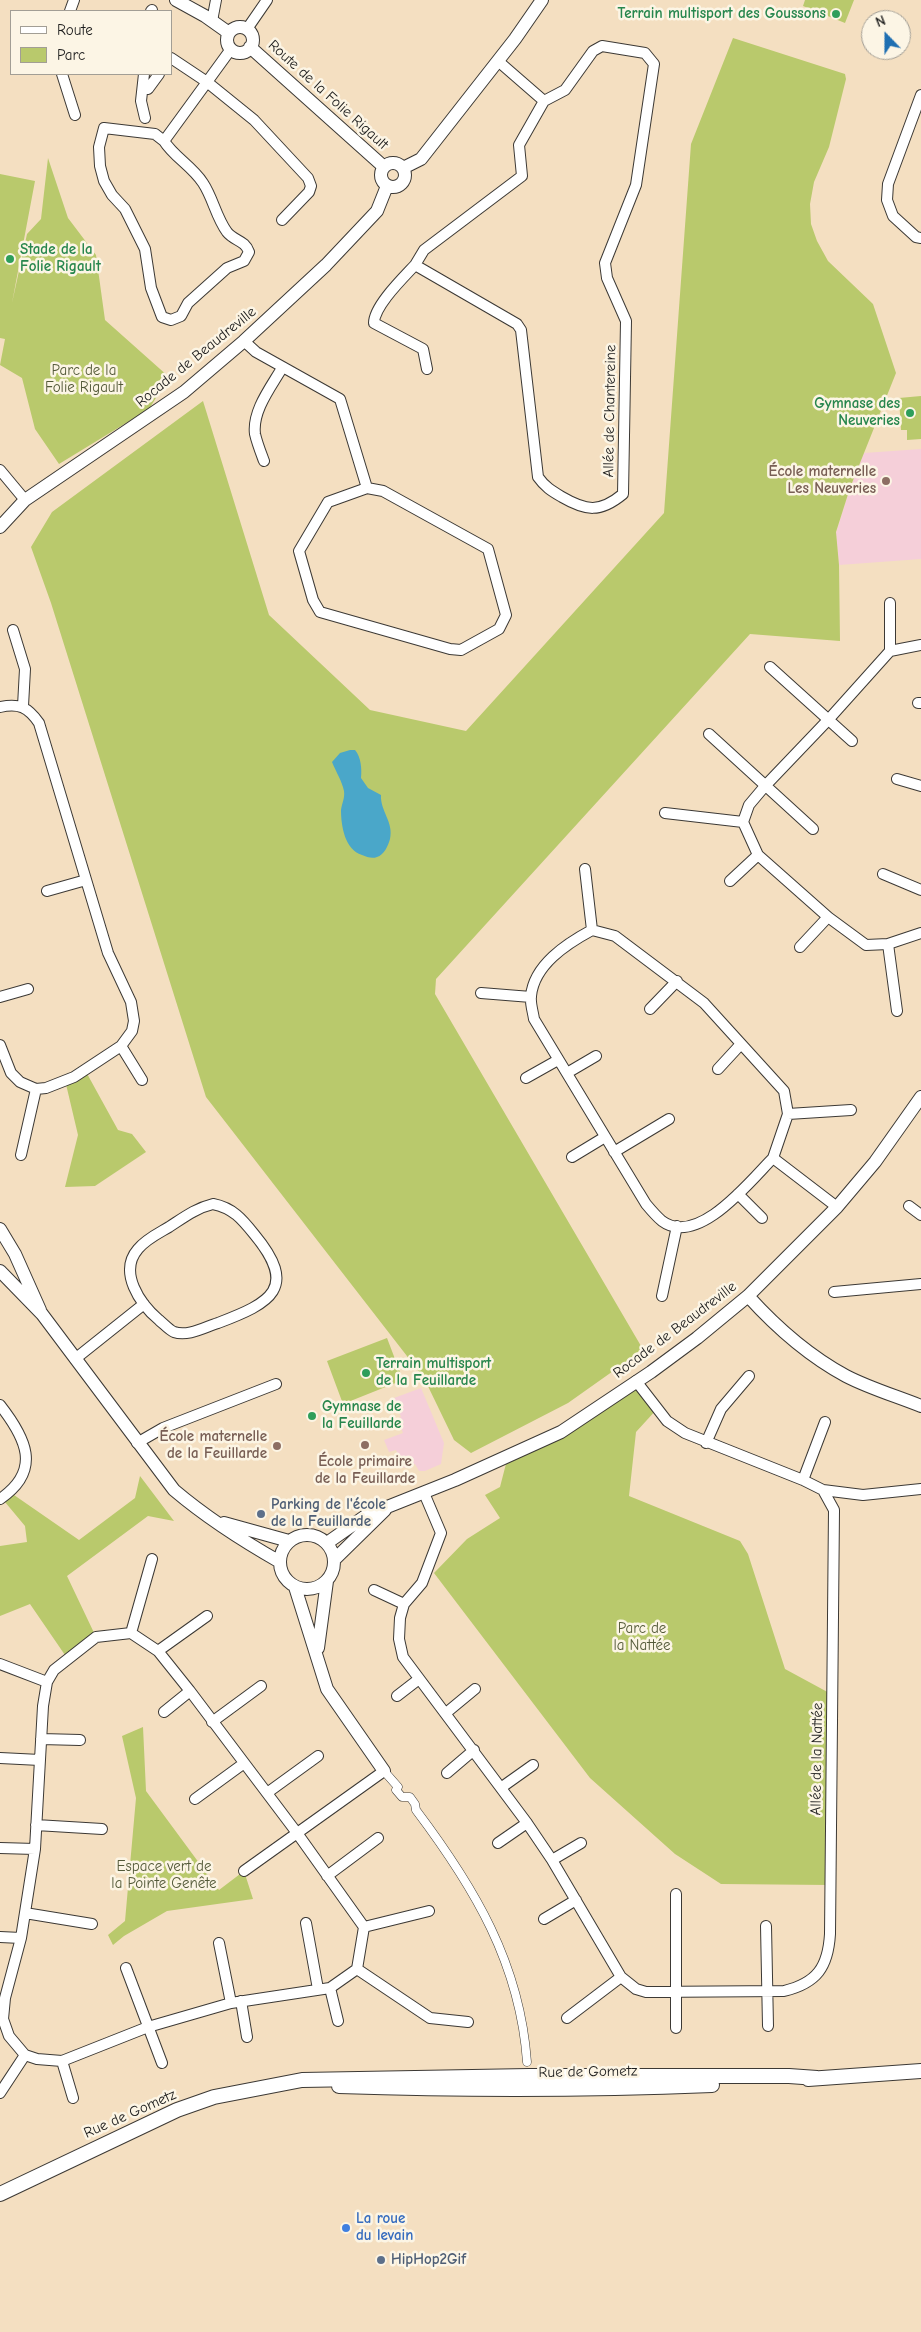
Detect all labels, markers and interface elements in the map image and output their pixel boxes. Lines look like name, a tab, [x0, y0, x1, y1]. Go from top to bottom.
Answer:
place label: Terrain multisport des Goussons	[617, 5, 826, 23]
marker: Terrain multisport des Goussons	[830, 8, 842, 20]
legend	[10, 10, 172, 75]
north arrow	[861, 10, 911, 60]
text: N	[873, 12, 888, 31]
text: Route	[57, 21, 93, 39]
street label: Route de la Folie Rigault	[264, 36, 392, 154]
text: Parc	[57, 46, 85, 64]
place label: Stade de la Folie Rigault	[20, 241, 101, 276]
marker: Stade de la Folie Rigault	[4, 253, 16, 265]
street label: Rocade de Beaudreville	[132, 303, 260, 411]
street label: Allée de Chantereine	[600, 344, 620, 478]
park label: Parc de la Folie Rigault	[45, 362, 123, 397]
place label: Gymnase des Neuveries	[814, 395, 900, 430]
marker: Gymnase des Neuveries	[904, 407, 916, 419]
place label: École maternelle Les Neuveries	[769, 463, 876, 498]
marker: École maternelle Les Neuveries	[880, 475, 892, 487]
street label: Rocade de Beaudreville	[610, 1278, 740, 1382]
place label: Terrain multisport de la Feuillarde	[376, 1355, 491, 1390]
marker: Terrain multisport de la Feuillarde	[360, 1367, 372, 1379]
place label: Gymnase de la Feuillarde	[322, 1398, 401, 1433]
marker: Gymnase de la Feuillarde	[306, 1410, 318, 1422]
place label: École maternelle de la Feuillarde	[160, 1428, 267, 1463]
marker: École primaire de la Feuillarde	[359, 1439, 371, 1451]
marker: École maternelle de la Feuillarde	[271, 1440, 283, 1452]
place label: École primaire de la Feuillarde	[315, 1453, 415, 1488]
place label: Parking de l'école de la Feuillarde	[271, 1496, 386, 1531]
marker: Parking de l'école de la Feuillarde	[255, 1508, 267, 1520]
park label: Parc de la Nattée	[614, 1620, 670, 1655]
street label: Allée de la Nattée	[807, 1703, 827, 1815]
park label: Espace vert de la Pointe Genête	[111, 1858, 217, 1893]
street label: Rue de Gometz	[538, 2062, 638, 2082]
street label: Rue de Gometz	[81, 2086, 179, 2142]
place label: La roue du levain	[356, 2210, 413, 2245]
marker: La roue du levain	[340, 2222, 352, 2234]
place label: HipHop2Gif	[391, 2251, 466, 2269]
marker: HipHop2Gif	[375, 2254, 387, 2266]

